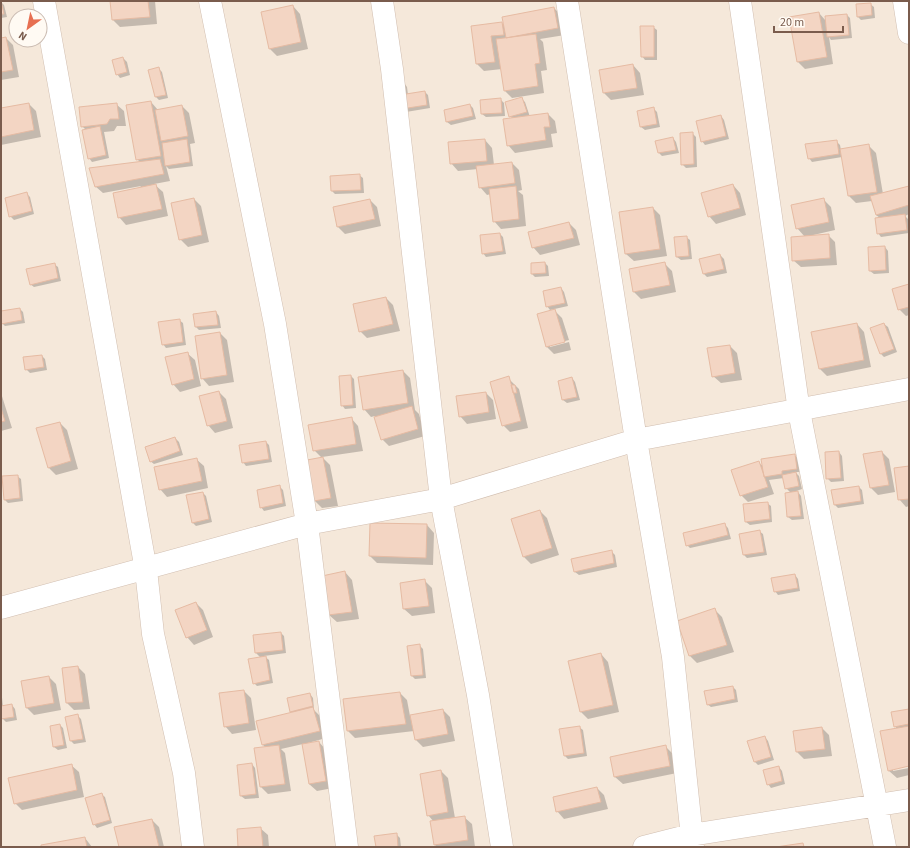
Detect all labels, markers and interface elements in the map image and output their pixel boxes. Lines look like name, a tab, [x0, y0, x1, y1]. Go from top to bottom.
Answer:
north arrow	[8, 8, 48, 48]
scale bar	[774, 8, 843, 34]
text: 20 m	[780, 14, 804, 31]
text: N	[16, 28, 30, 44]

